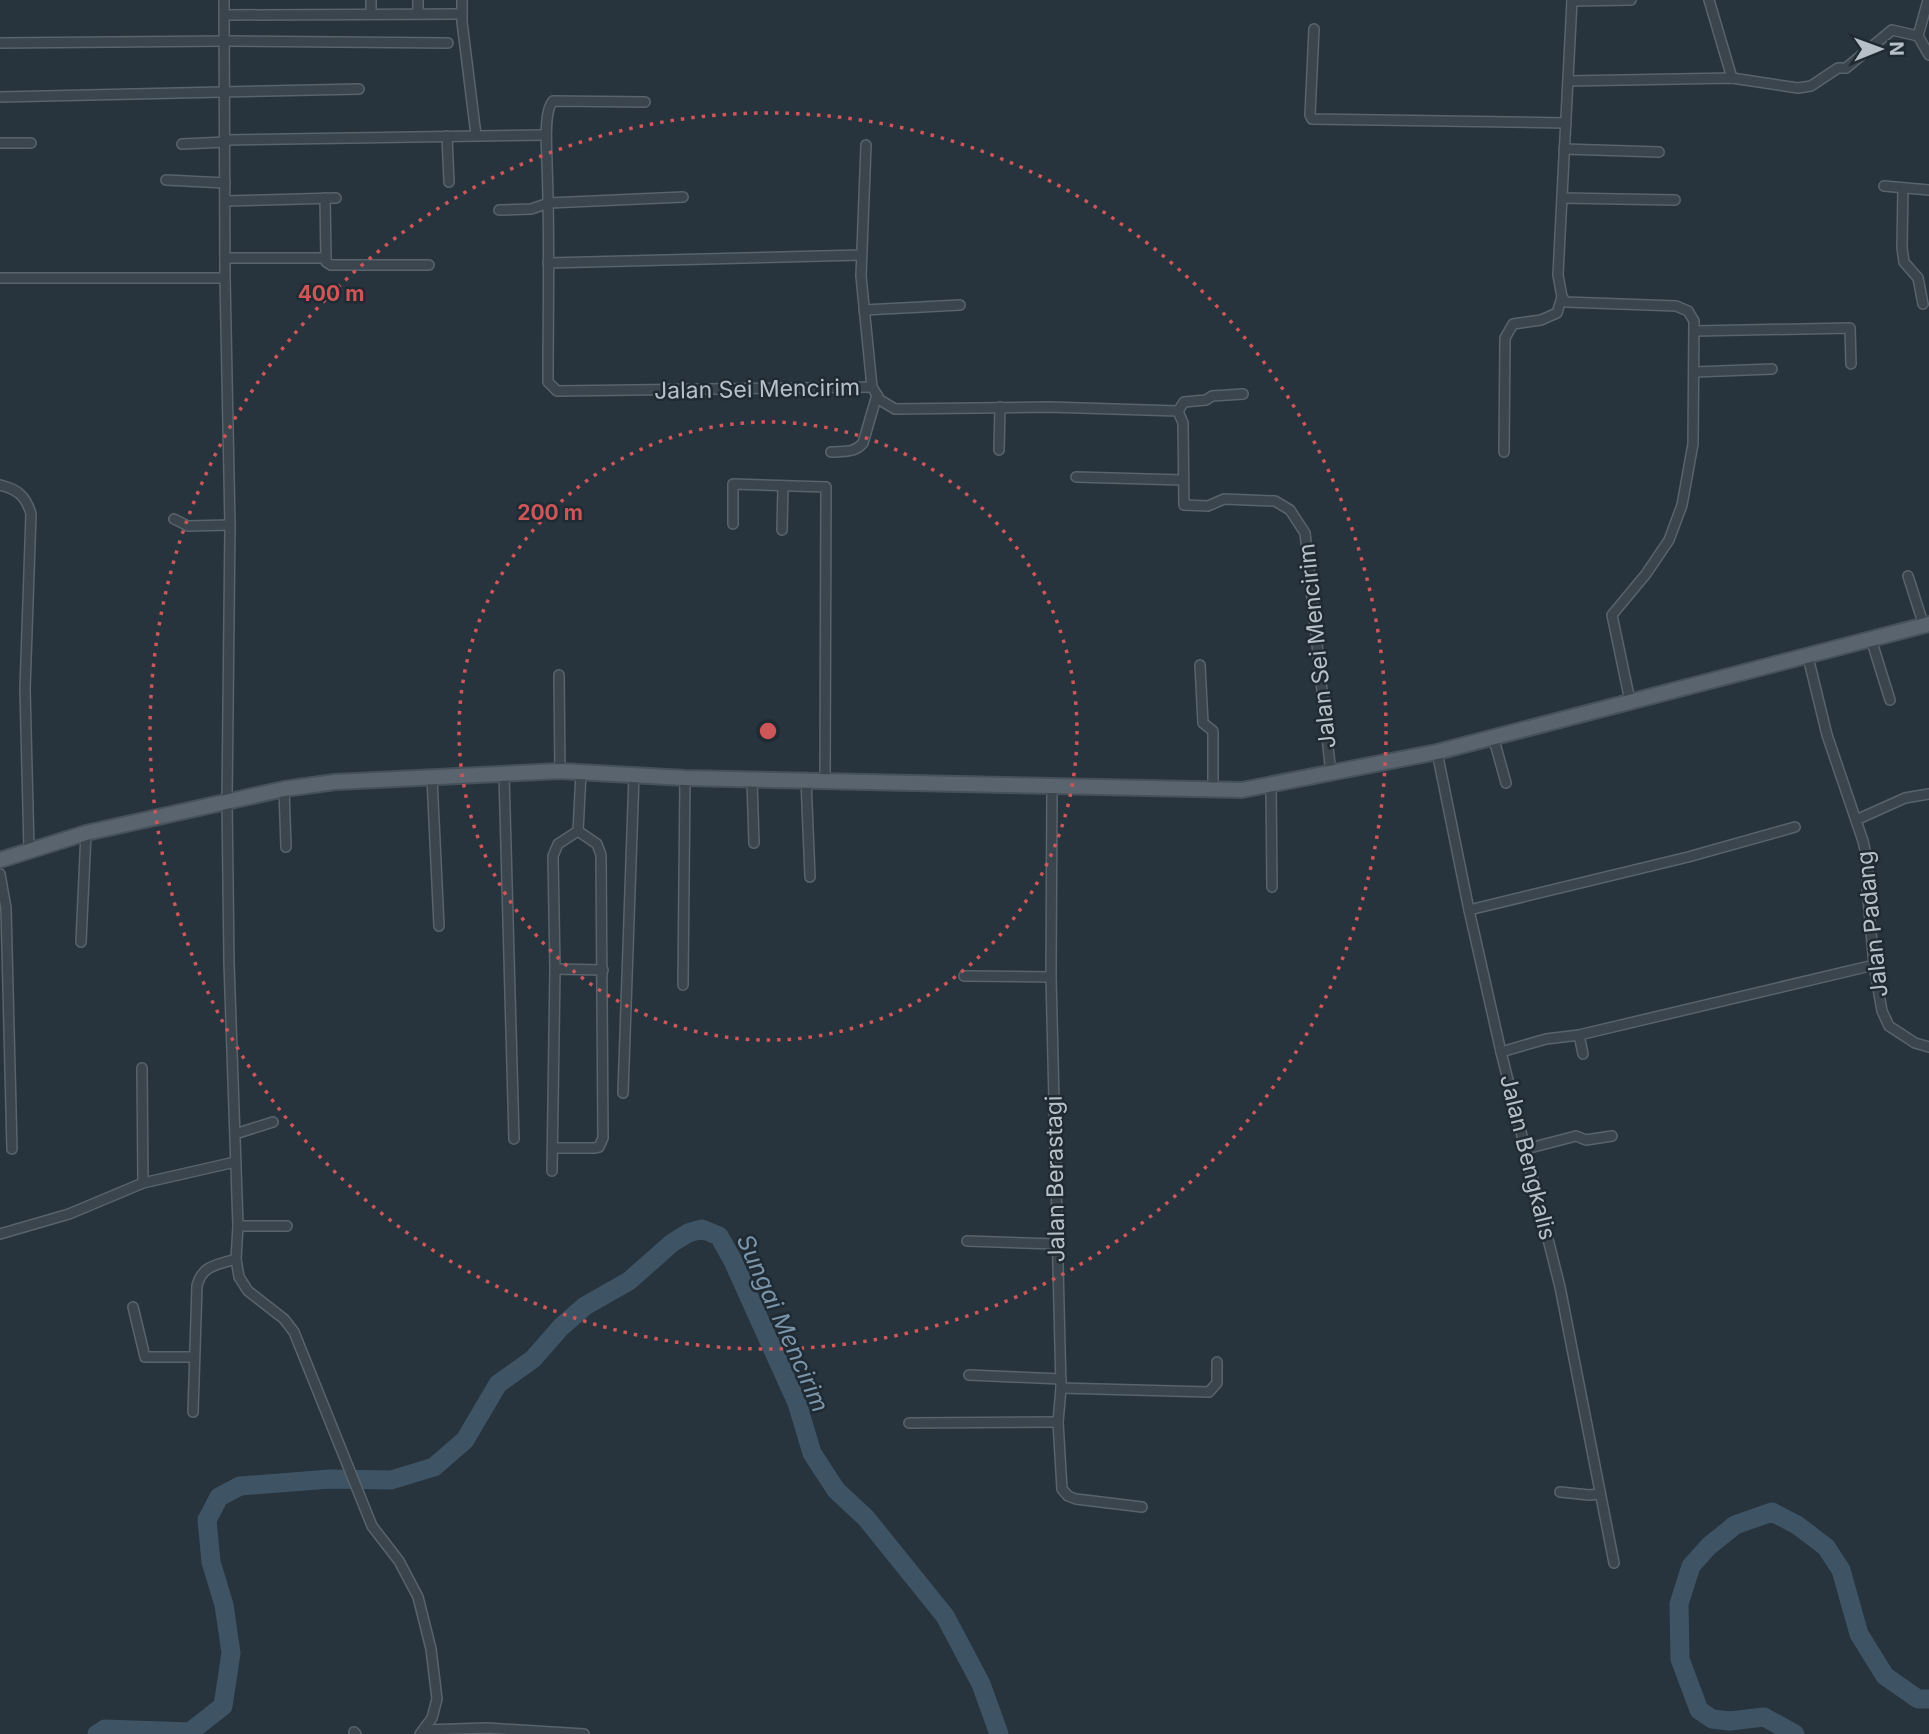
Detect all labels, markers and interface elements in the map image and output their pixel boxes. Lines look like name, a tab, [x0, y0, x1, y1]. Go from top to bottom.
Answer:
north arrow	[1845, 14, 1915, 84]
text: N	[1885, 41, 1908, 56]
text: 400 m	[298, 281, 364, 306]
street label: Jalan Sei Mencirim	[654, 373, 860, 405]
text: 200 m	[517, 500, 583, 525]
street label: Jalan Sei Mencirim	[1292, 542, 1342, 750]
centre of rings	[756, 719, 780, 743]
street label: Jalan Padang	[1850, 849, 1894, 999]
street label: Jalan Bengkalis	[1494, 1071, 1562, 1243]
street label: Jalan Berastagi	[1040, 1095, 1070, 1263]
water label: Sungai Mencirim	[731, 1230, 835, 1416]

